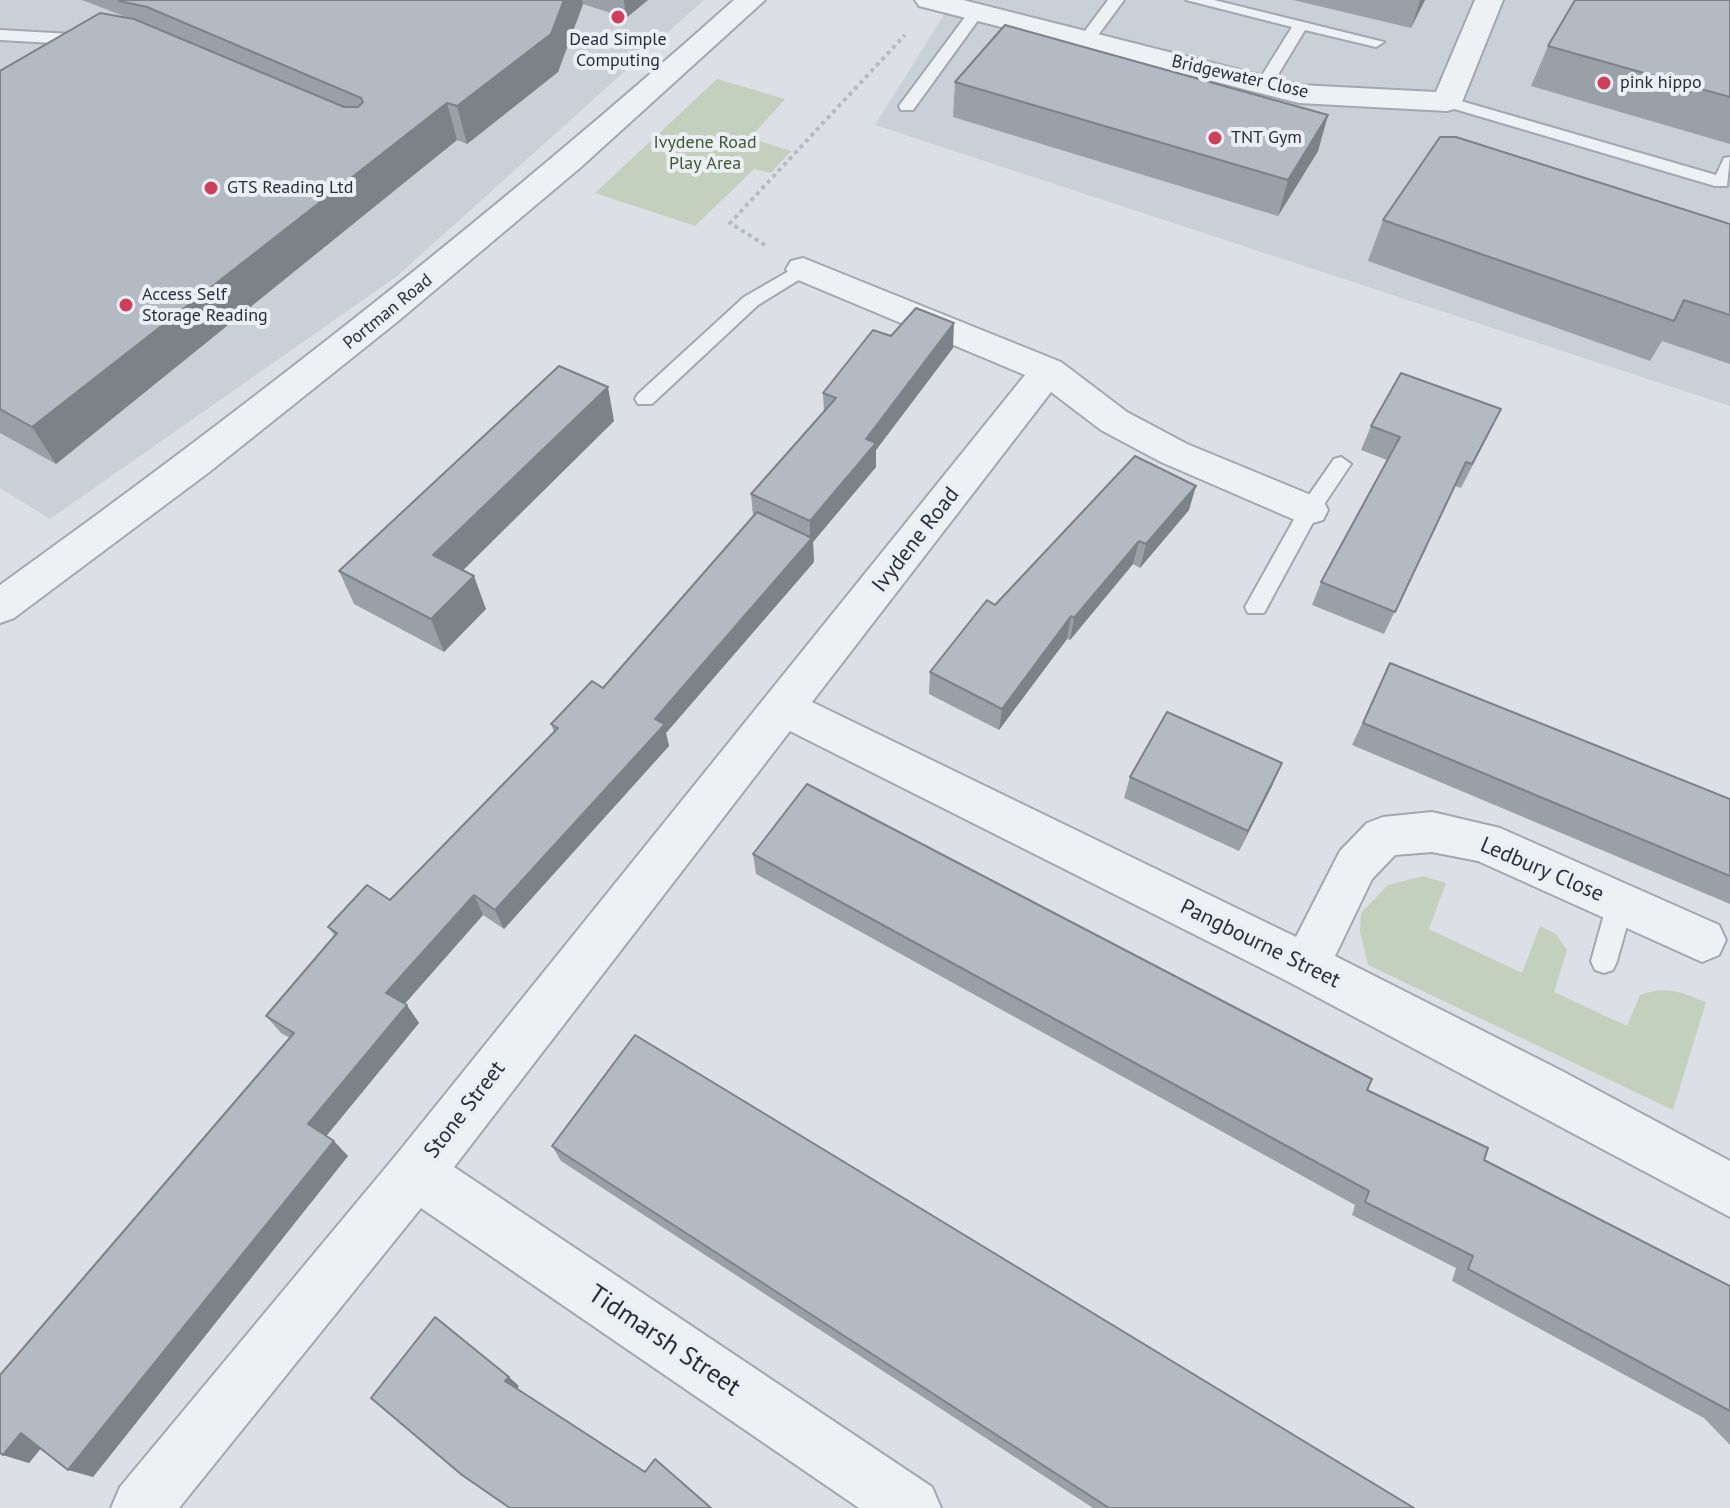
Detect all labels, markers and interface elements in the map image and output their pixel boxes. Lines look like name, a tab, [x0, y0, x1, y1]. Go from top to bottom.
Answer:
marker: Dead Simple Computing	[609, 8, 627, 26]
place label: Dead Simple Computing	[569, 29, 667, 72]
street label: Bridgewater Close	[1169, 51, 1311, 103]
place label: pink hippo	[1620, 72, 1702, 94]
marker: pink hippo	[1595, 74, 1613, 92]
place label: TNT Gym	[1231, 127, 1302, 149]
marker: TNT Gym	[1206, 129, 1224, 147]
park label: Ivydene Road Play Area	[653, 132, 757, 174]
place label: GTS Reading Ltd	[227, 177, 353, 199]
marker: GTS Reading Ltd	[202, 179, 220, 197]
street label: Portman Road	[339, 270, 437, 354]
place label: Access Self Storage Reading	[142, 284, 268, 326]
marker: Access Self Storage Reading	[117, 296, 135, 314]
street label: Ivydene Road	[867, 482, 965, 598]
street label: Ledbury Close	[1476, 832, 1608, 908]
street label: Pangbourne Street	[1176, 894, 1344, 994]
street label: Stone Street	[419, 1056, 511, 1164]
street label: Tidmarsh Street	[582, 1279, 746, 1403]

